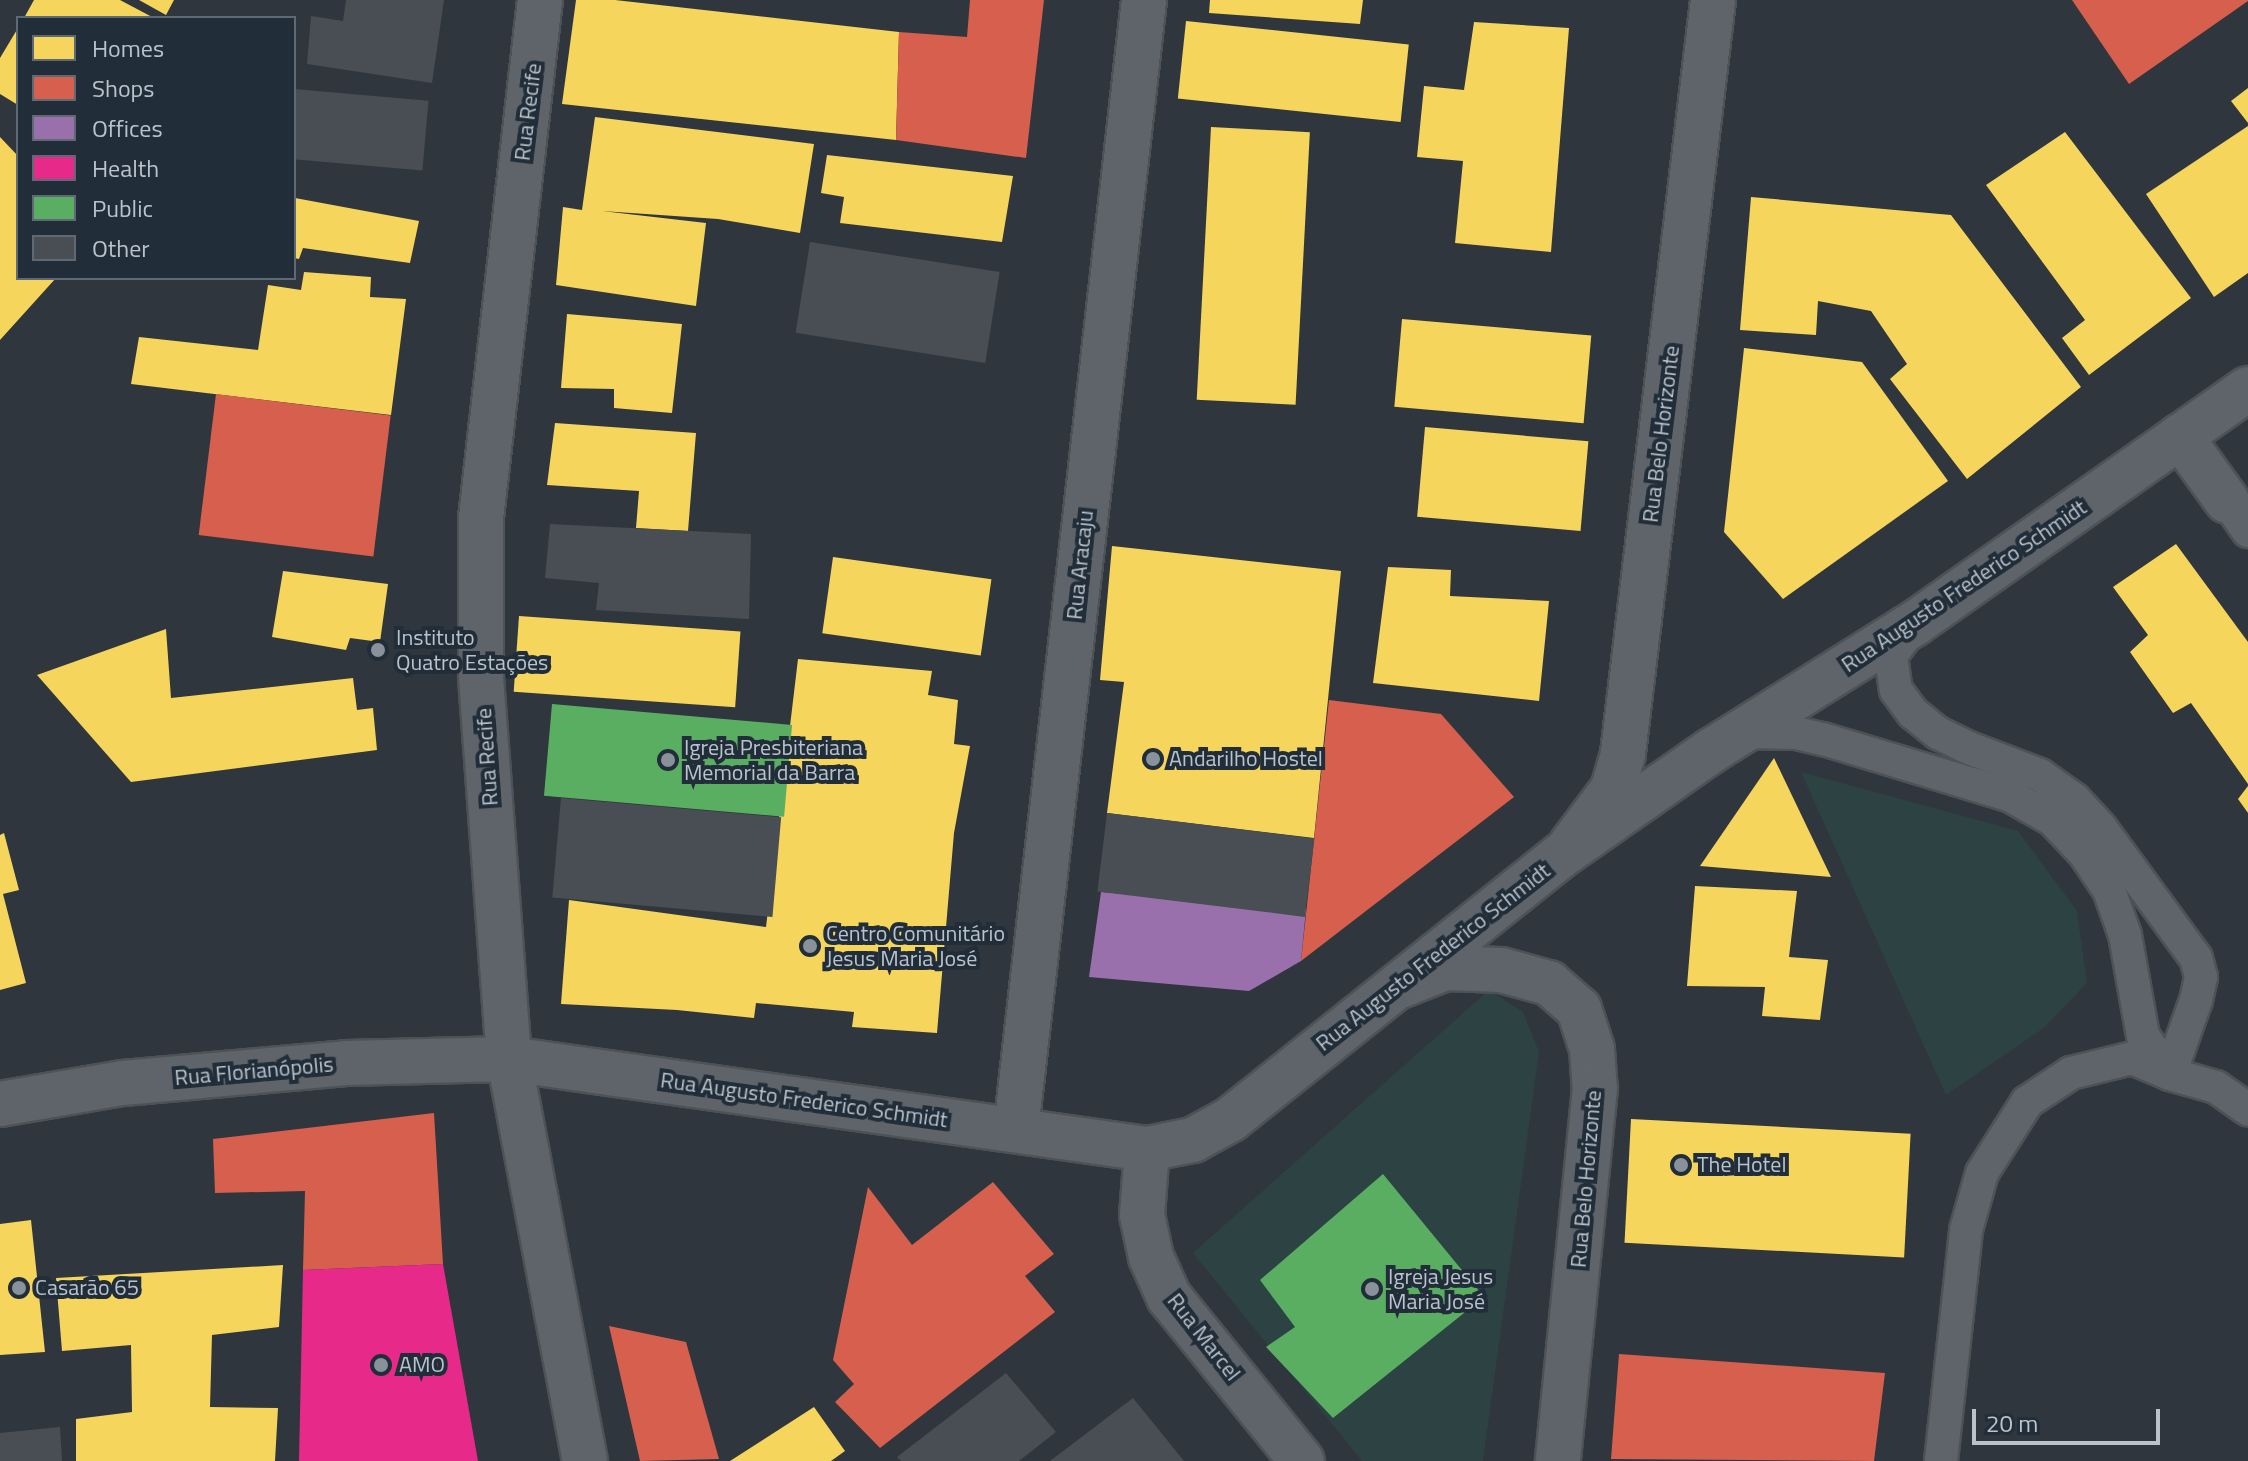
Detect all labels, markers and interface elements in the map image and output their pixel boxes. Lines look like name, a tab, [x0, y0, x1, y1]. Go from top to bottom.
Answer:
legend	[16, 16, 296, 280]
text: Homes	[92, 30, 164, 66]
street label: Rua Recife	[509, 62, 547, 162]
text: Shops	[92, 70, 154, 106]
text: Offices	[92, 110, 163, 146]
text: Health	[92, 150, 159, 186]
text: Public	[92, 190, 153, 226]
text: Other	[92, 230, 150, 266]
street label: Rua Belo Horizonte	[1637, 344, 1685, 524]
street label: Rua Augusto Frederico Schmidt	[1836, 494, 2092, 678]
street label: Rua Aracaju	[1061, 509, 1099, 621]
place label: Instituto Quatro Estações	[396, 624, 548, 676]
marker: Instituto Quatro Estações	[367, 639, 389, 661]
street label: Rua Recife	[470, 707, 504, 807]
place label: Igreja Presbiteriana Memorial da Barra	[684, 734, 863, 786]
place label: Andarilho Hostel	[1169, 746, 1323, 772]
marker: Andarilho Hostel	[1144, 750, 1162, 768]
marker: Igreja Presbiteriana Memorial da Barra	[659, 751, 677, 769]
street label: Rua Augusto Frederico Schmidt	[1311, 857, 1555, 1057]
place label: Centro Comunitário Jesus Maria José	[826, 920, 1005, 972]
marker: Centro Comunitário Jesus Maria José	[801, 937, 819, 955]
street label: Rua Florianópolis	[173, 1051, 335, 1091]
street label: Rua Augusto Frederico Schmidt	[659, 1067, 949, 1133]
street label: Rua Belo Horizonte	[1565, 1089, 1607, 1269]
place label: The Hotel	[1697, 1152, 1787, 1178]
marker: The Hotel	[1672, 1156, 1690, 1174]
place label: Igreja Jesus Maria José	[1388, 1263, 1493, 1314]
place label: Casarão 65	[35, 1275, 139, 1301]
marker: Casarão 65	[10, 1279, 28, 1297]
marker: Igreja Jesus Maria José	[1363, 1280, 1381, 1298]
street label: Rua Marcel	[1162, 1288, 1246, 1386]
place label: AMO	[399, 1352, 445, 1378]
marker: AMO	[370, 1354, 392, 1376]
scale bar	[1976, 1393, 2164, 1443]
text: 20 m	[1986, 1405, 2038, 1441]

